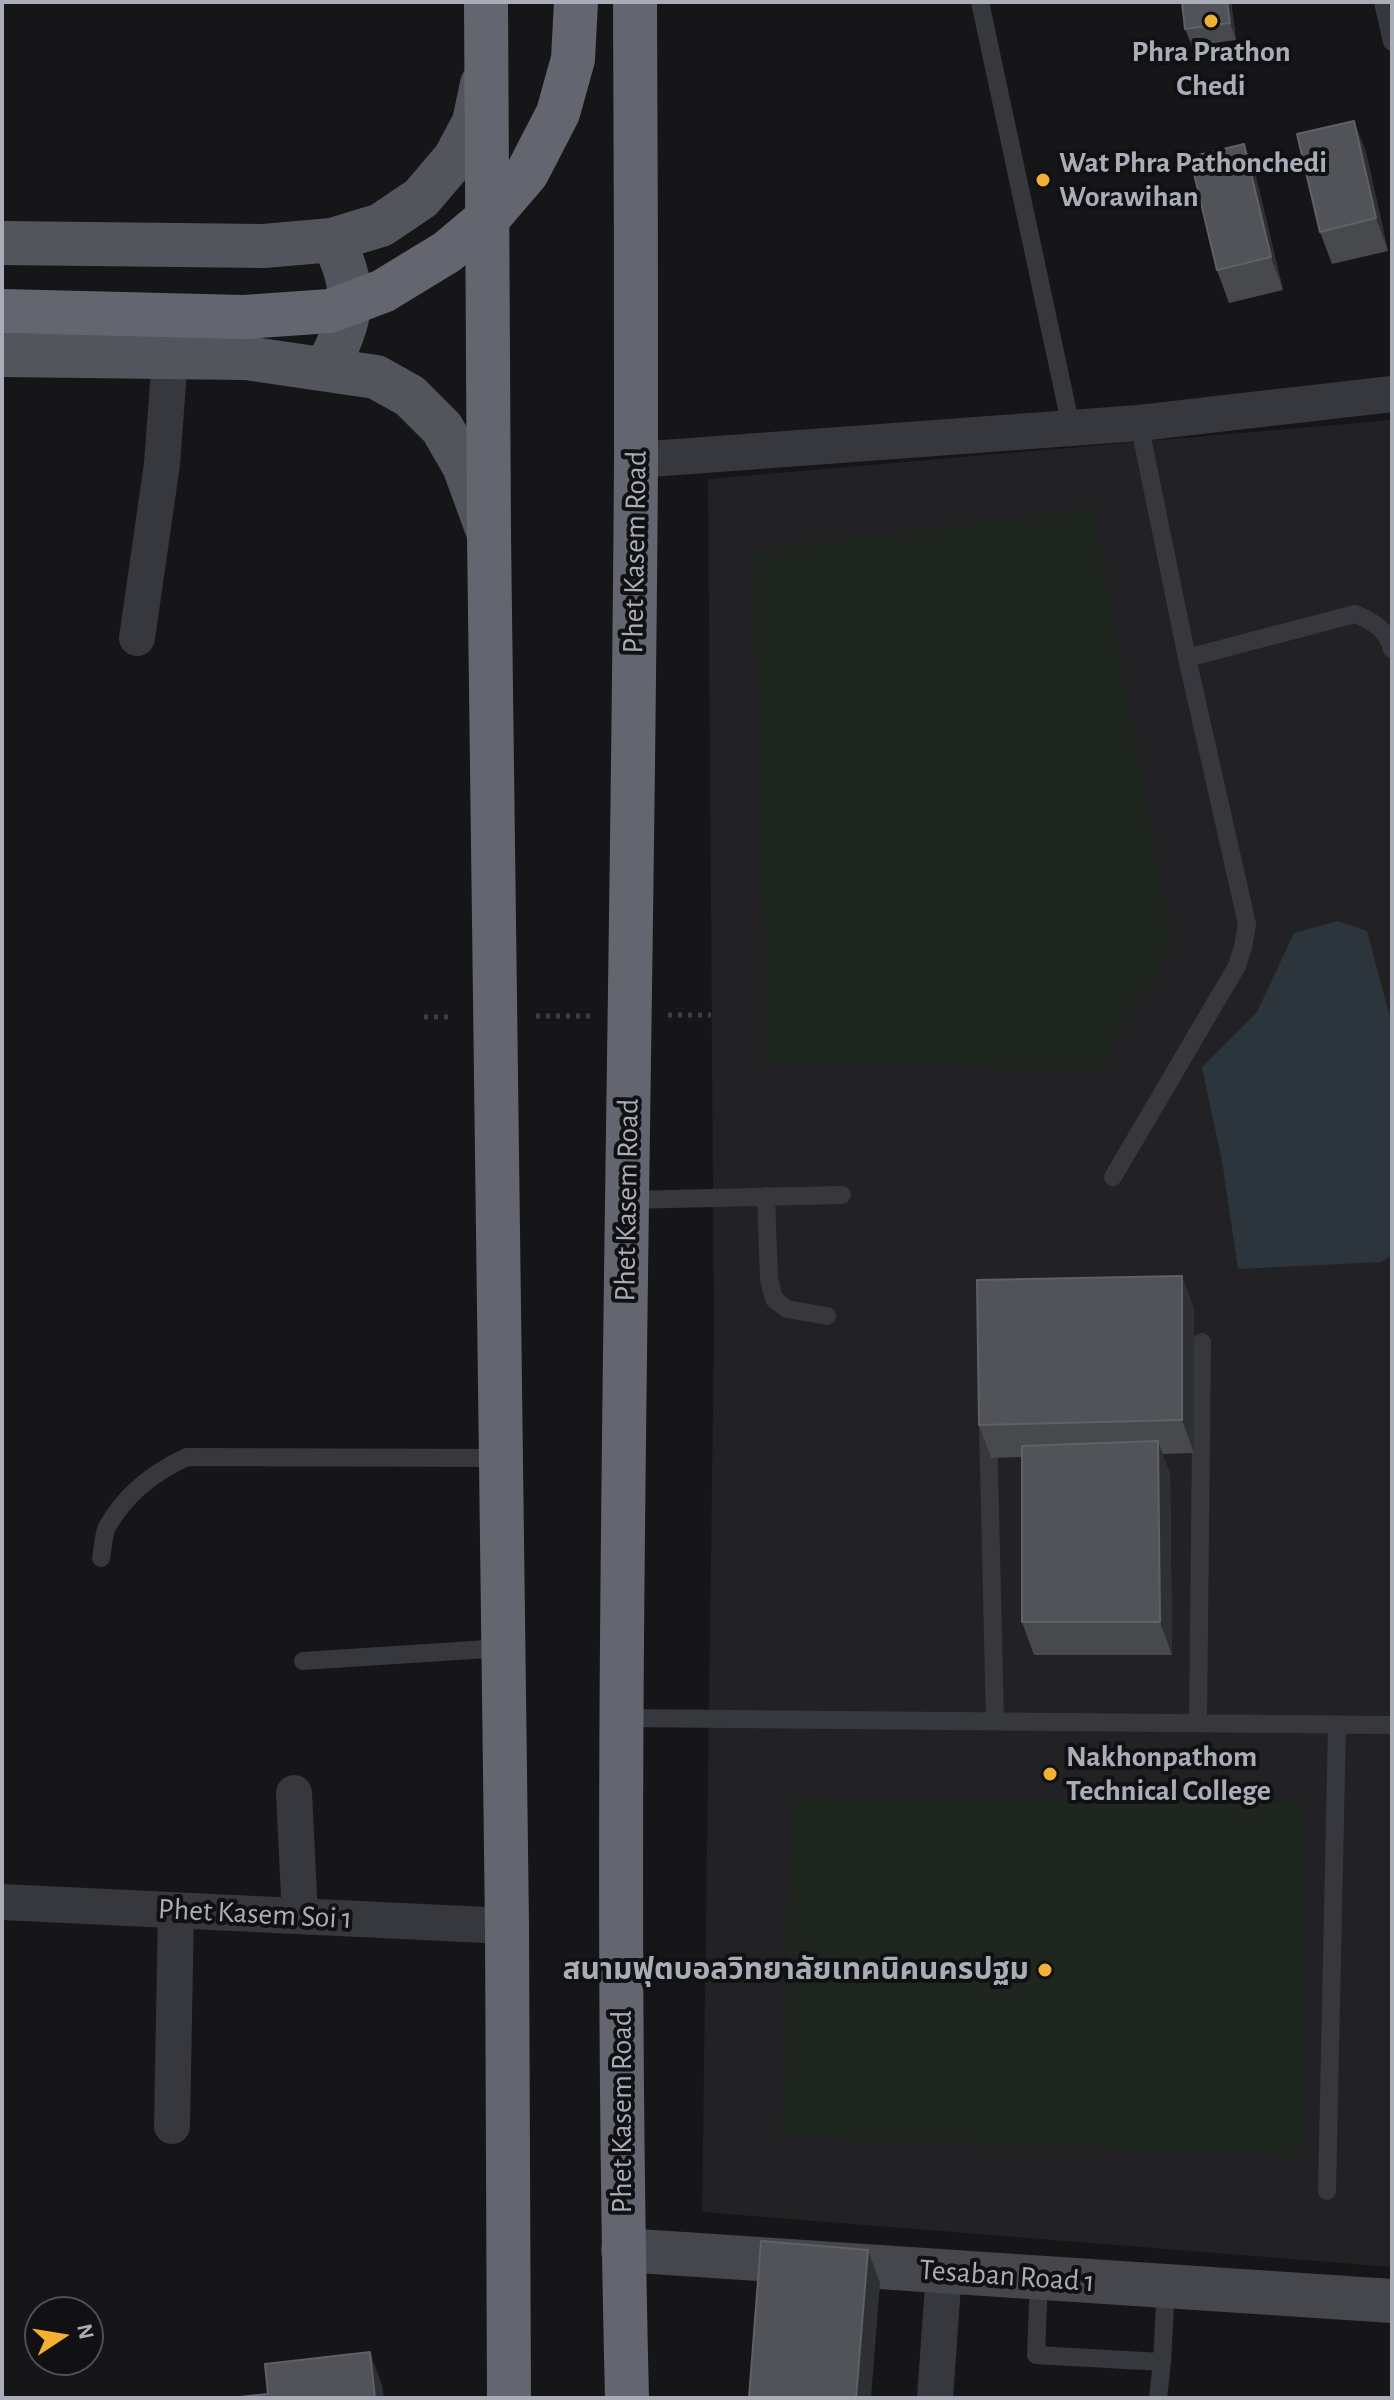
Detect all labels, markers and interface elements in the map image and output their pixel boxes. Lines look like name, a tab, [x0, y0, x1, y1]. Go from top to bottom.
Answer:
marker: Phra Prathon Chedi	[1202, 12, 1220, 30]
place label: Phra Prathon Chedi	[1131, 34, 1291, 104]
place label: Wat Phra Pathonchedi Worawihan	[1059, 145, 1327, 216]
marker: Wat Phra Pathonchedi Worawihan	[1034, 171, 1052, 189]
street label: Phet Kasem Road	[615, 450, 655, 654]
street label: Phet Kasem Road	[607, 1098, 647, 1302]
place label: Nakhonpathom Technical College	[1066, 1739, 1271, 1810]
marker: Nakhonpathom Technical College	[1041, 1765, 1059, 1783]
street label: Phet Kasem Soi 1	[157, 1891, 353, 1937]
place label: สนามฟุตบอลวิทยาลัยเทคนิคนครปฐม	[563, 1952, 1029, 1988]
marker: สนามฟุตบอลวิทยาลัยเทคนิคนครปฐม	[1036, 1961, 1054, 1979]
street label: Phet Kasem Road	[604, 2010, 640, 2214]
street label: Tesaban Road 1	[918, 2252, 1096, 2300]
north arrow	[24, 2296, 104, 2376]
text: N	[73, 2322, 98, 2341]

